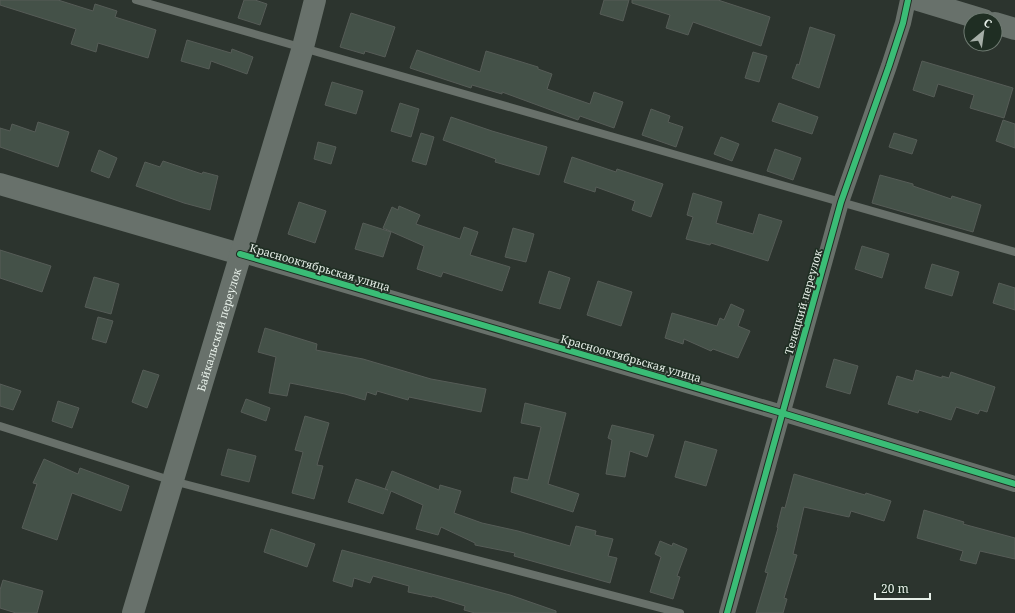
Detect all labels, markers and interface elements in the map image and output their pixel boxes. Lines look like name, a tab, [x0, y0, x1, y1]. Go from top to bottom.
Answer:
north arrow	[963, 12, 1003, 52]
text: С	[981, 14, 995, 31]
street label: Краснооктябрьская улица	[248, 240, 392, 294]
street label: Телецкий переулок	[781, 247, 825, 356]
street label: Байкальский переулок	[193, 266, 244, 393]
street label: Краснооктябрьская улица	[559, 331, 703, 385]
scale bar	[875, 575, 930, 601]
text: 20 m	[881, 580, 909, 597]

